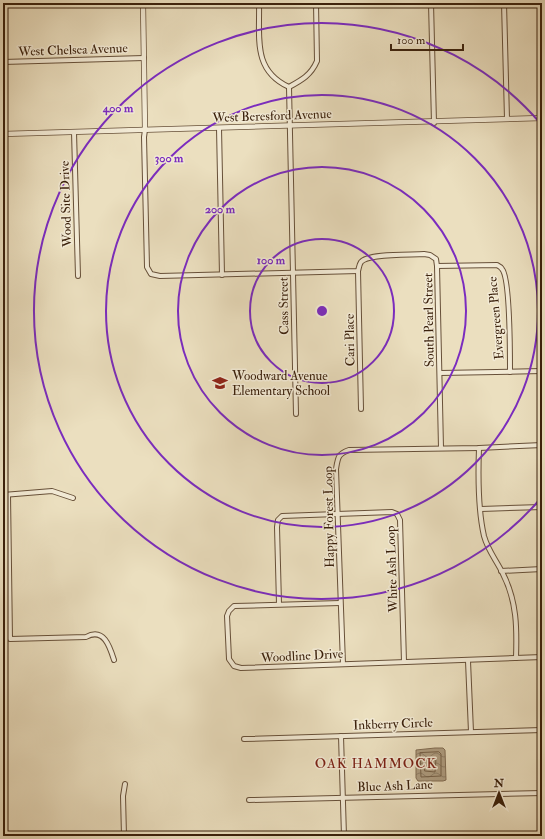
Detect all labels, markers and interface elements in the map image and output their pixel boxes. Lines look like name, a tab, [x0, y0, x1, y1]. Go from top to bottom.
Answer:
scale bar	[391, 26, 463, 52]
text: 100 m	[397, 33, 426, 48]
street label: West Chelsea Avenue	[17, 40, 129, 60]
text: 400 m	[102, 101, 134, 116]
street label: West Beresford Avenue	[211, 106, 333, 126]
text: 300 m	[155, 151, 184, 166]
street label: Wood Site Drive	[56, 160, 76, 248]
text: 200 m	[205, 202, 236, 217]
text: 100 m	[257, 253, 286, 268]
street label: South Pearl Street	[420, 273, 438, 367]
street label: Evergreen Place	[484, 275, 508, 360]
street label: Cass Street	[275, 277, 293, 335]
centre of rings	[315, 304, 329, 318]
street label: Cari Place	[342, 313, 358, 367]
place label: Woodward Avenue Elementary School	[231, 368, 331, 400]
school or university icon: Woodward Avenue Elementary School	[211, 374, 229, 392]
street label: Happy Forest Loop	[320, 466, 339, 568]
street label: White Ash Loop	[382, 525, 403, 614]
street label: Woodline Drive	[259, 646, 344, 666]
street label: Inkberry Circle	[353, 715, 434, 734]
district label: OAK HAMMOCK	[315, 755, 437, 772]
north arrow	[479, 773, 519, 813]
street label: Blue Ash Lane	[357, 777, 434, 795]
text: N	[493, 777, 505, 790]

